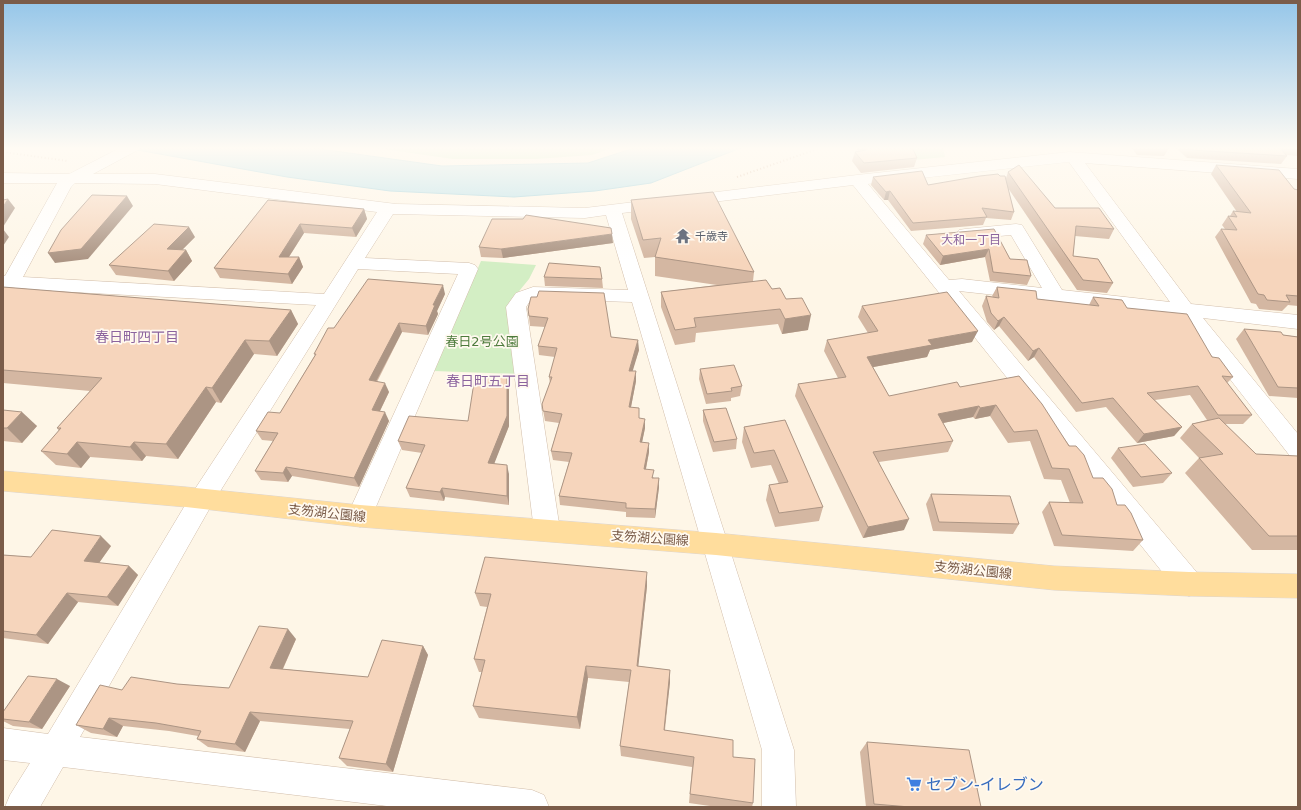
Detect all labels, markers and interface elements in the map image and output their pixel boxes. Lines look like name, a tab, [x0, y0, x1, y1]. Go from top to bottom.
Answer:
temple icon: 千歳寺	[674, 227, 692, 245]
place label: 千歳寺	[695, 230, 728, 243]
district label: 大和一丁目	[941, 233, 1001, 247]
district label: 春日町四丁目	[95, 329, 179, 345]
park label: 春日2号公園	[445, 334, 519, 349]
district label: 春日町五丁目	[446, 373, 530, 389]
street label: 支笏湖公園線	[287, 501, 367, 525]
street label: 支笏湖公園線	[611, 528, 689, 548]
street label: 支笏湖公園線	[933, 558, 1013, 582]
supermarket icon: セブン-イレブン	[905, 775, 923, 793]
place label: セブン-イレブン	[926, 775, 1044, 794]

